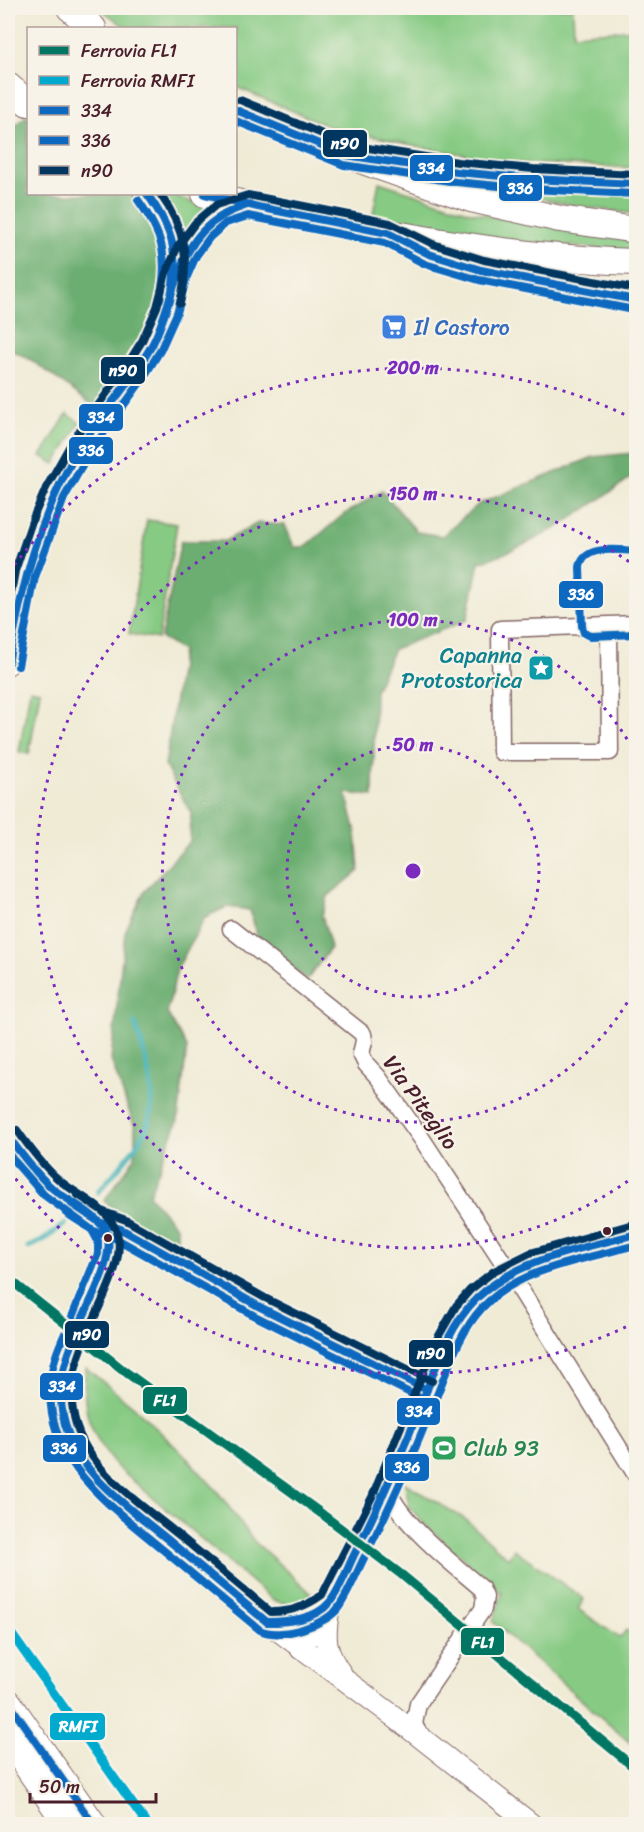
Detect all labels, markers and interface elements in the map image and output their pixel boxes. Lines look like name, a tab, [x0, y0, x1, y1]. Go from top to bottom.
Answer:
legend	[27, 27, 237, 195]
text: Ferrovia FL1	[81, 35, 177, 67]
text: Ferrovia RMFI	[81, 65, 196, 97]
text: 334	[81, 95, 112, 127]
text: 336	[81, 125, 111, 157]
line badge: n90	[322, 129, 368, 158]
text: n90	[330, 129, 359, 158]
line badge: 334	[409, 154, 454, 182]
text: 334	[416, 154, 445, 183]
text: n90	[81, 155, 113, 187]
line badge: 336	[498, 174, 543, 202]
text: 336	[506, 174, 533, 203]
place label: Il Castoro	[413, 308, 510, 347]
supermarket icon: Il Castoro	[379, 312, 409, 342]
text: 200 m	[386, 352, 439, 384]
line badge: n90	[100, 356, 146, 385]
text: n90	[108, 356, 137, 385]
line badge: 334	[78, 403, 124, 432]
text: 334	[86, 403, 115, 432]
line badge: 336	[68, 436, 114, 465]
text: 336	[77, 436, 104, 465]
text: 150 m	[389, 478, 437, 510]
line badge: 336	[558, 580, 604, 609]
text: 336	[567, 580, 594, 609]
text: 100 m	[389, 604, 438, 636]
place label: Capanna Protostorica	[401, 636, 523, 700]
place icon: Capanna Protostorica	[526, 653, 556, 683]
text: 50 m	[393, 729, 434, 761]
centre of rings	[403, 861, 423, 881]
street label: Via Piteglio	[372, 1046, 469, 1158]
unlabelled marker	[601, 1225, 613, 1237]
unlabelled marker	[102, 1232, 114, 1244]
line badge: n90	[64, 1320, 110, 1349]
text: n90	[72, 1320, 101, 1349]
line badge: n90	[408, 1339, 454, 1368]
text: n90	[416, 1339, 445, 1368]
line badge: 334	[39, 1372, 84, 1401]
text: 334	[47, 1372, 76, 1401]
line badge: FL1	[142, 1386, 188, 1415]
text: FL1	[153, 1386, 177, 1415]
line badge: 334	[396, 1397, 441, 1426]
text: 334	[404, 1397, 433, 1426]
place label: Club 93	[464, 1429, 539, 1468]
sports icon: Club 93	[429, 1433, 459, 1463]
line badge: 336	[42, 1434, 87, 1463]
text: 336	[50, 1434, 77, 1463]
line badge: 336	[384, 1453, 430, 1482]
text: 336	[393, 1453, 420, 1482]
line badge: FL1	[460, 1627, 505, 1656]
text: FL1	[471, 1628, 495, 1657]
line badge: RMFI	[49, 1712, 106, 1741]
text: RMFI	[58, 1712, 99, 1741]
scale bar	[30, 1766, 156, 1804]
text: 50 m	[39, 1771, 80, 1803]

